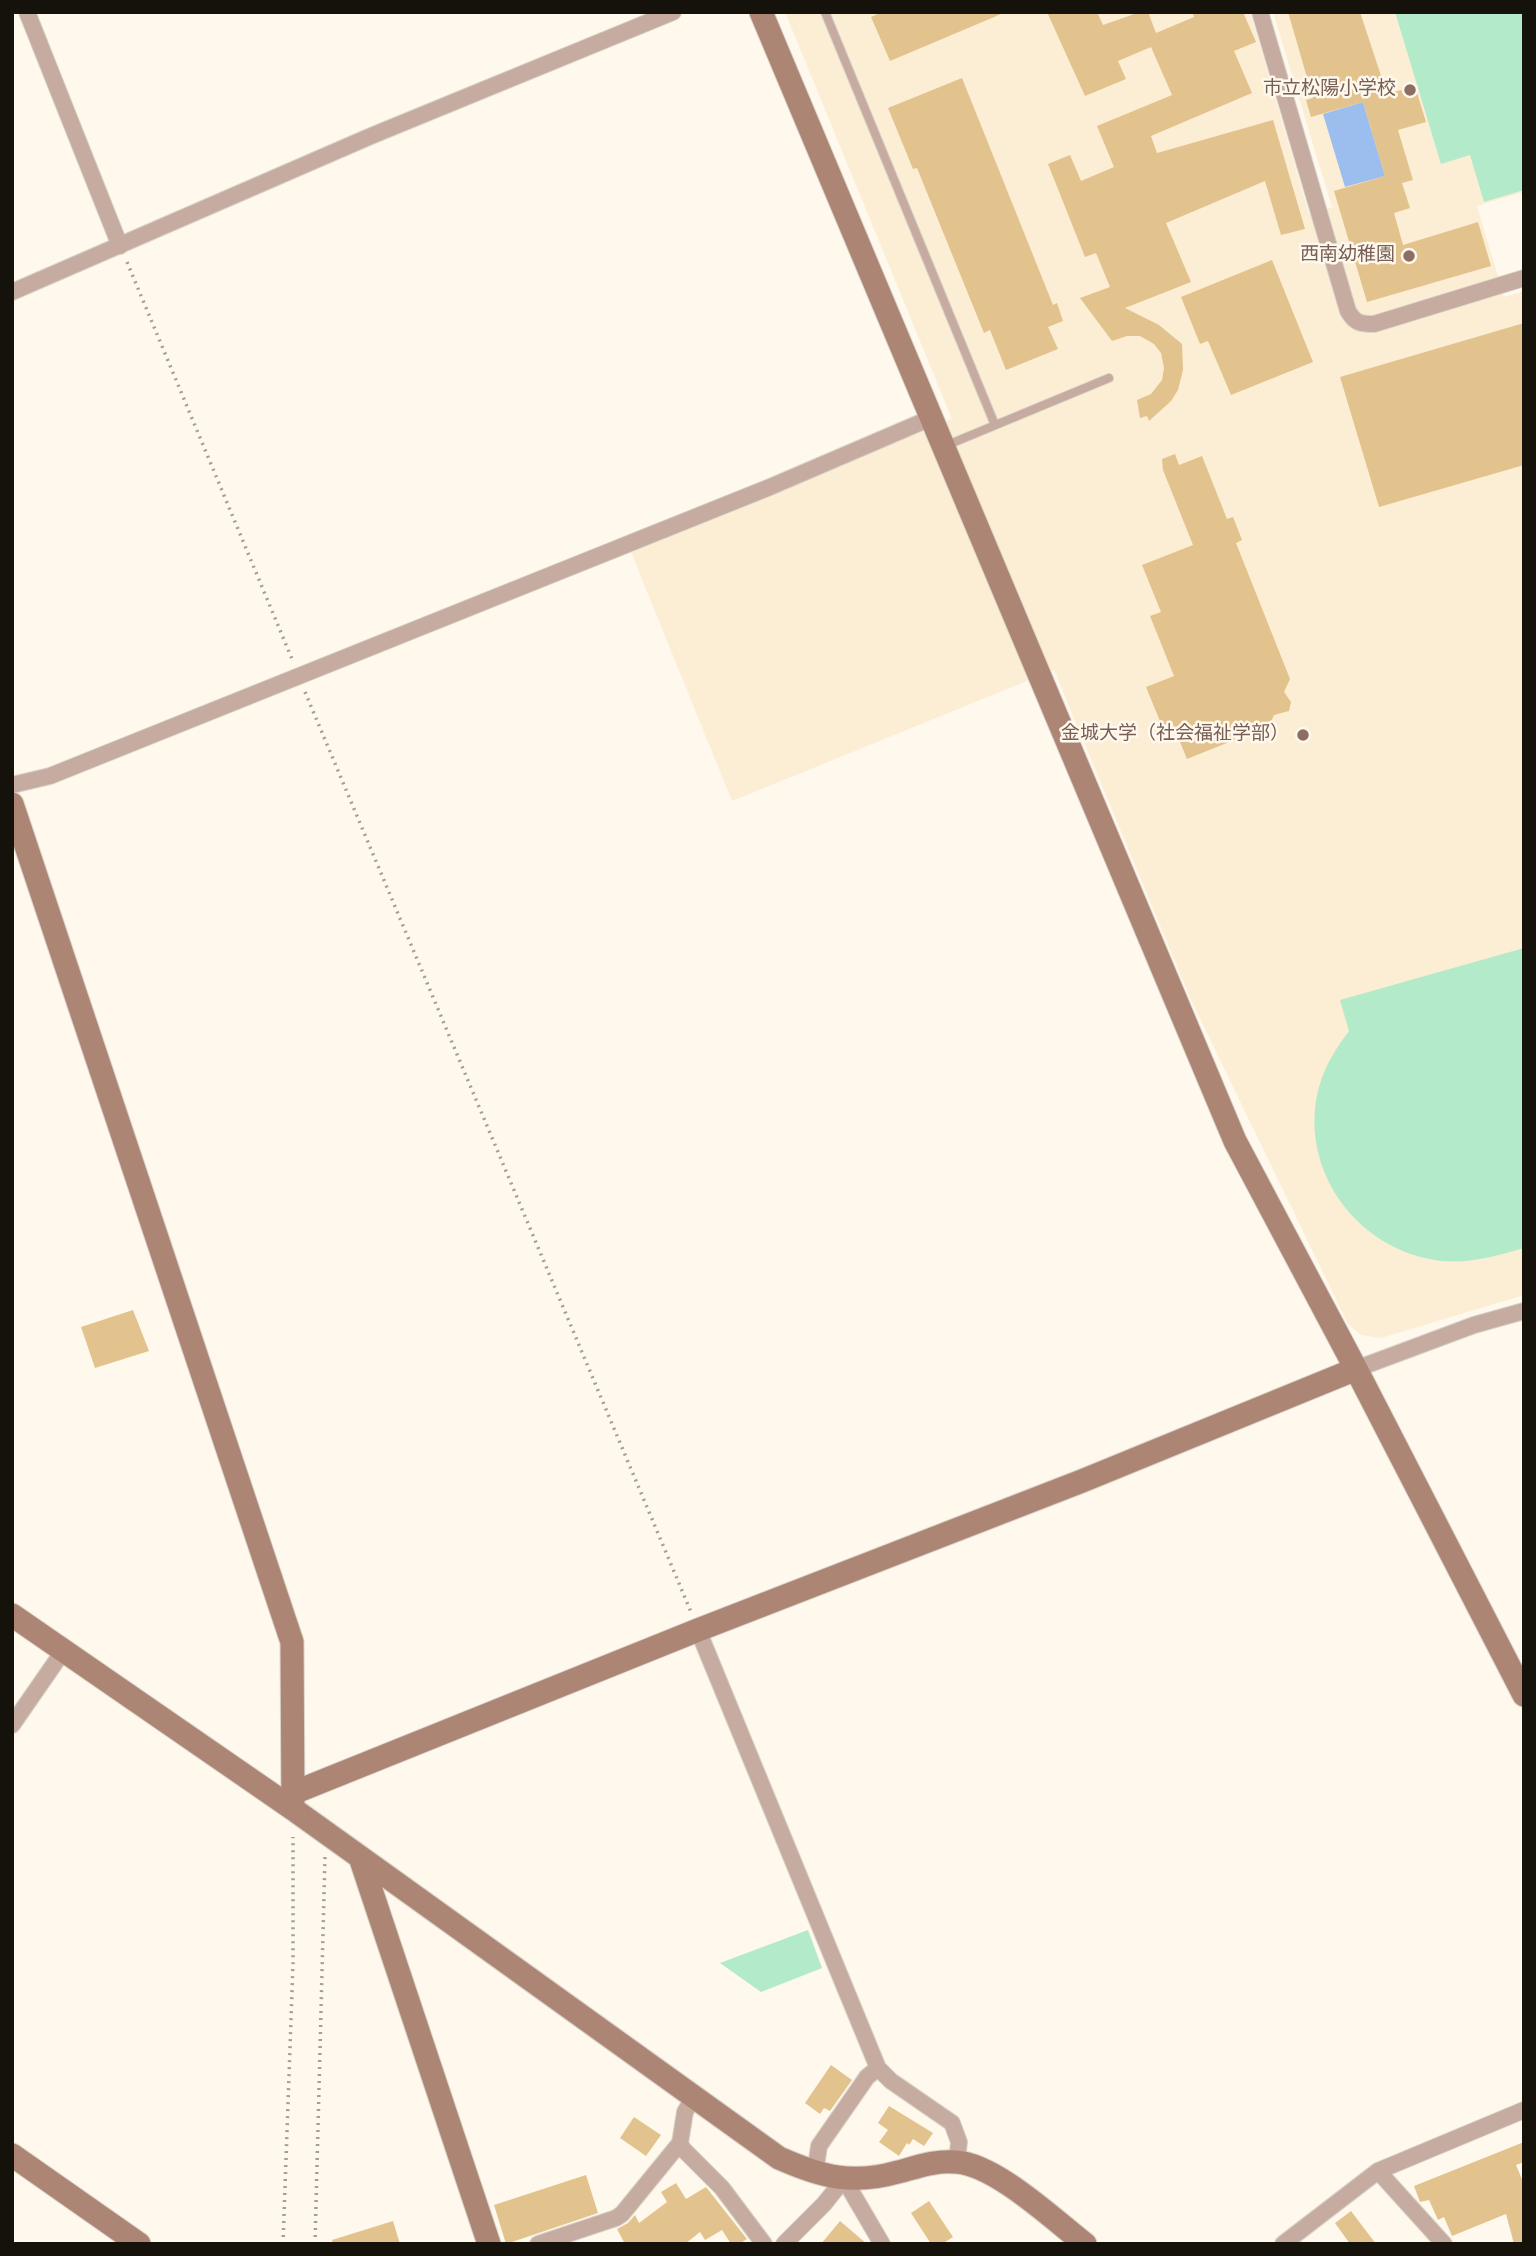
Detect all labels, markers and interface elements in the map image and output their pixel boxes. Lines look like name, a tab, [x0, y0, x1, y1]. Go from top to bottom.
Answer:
place label: 市立松陽小学校	[1263, 79, 1396, 101]
marker: 市立松陽小学校	[1402, 82, 1418, 98]
place label: 西南幼稚園	[1300, 245, 1395, 267]
marker: 西南幼稚園	[1401, 248, 1417, 264]
place label: 金城大学（社会福祉学部）	[1061, 724, 1289, 746]
marker: 金城大学（社会福祉学部）	[1295, 727, 1311, 743]

